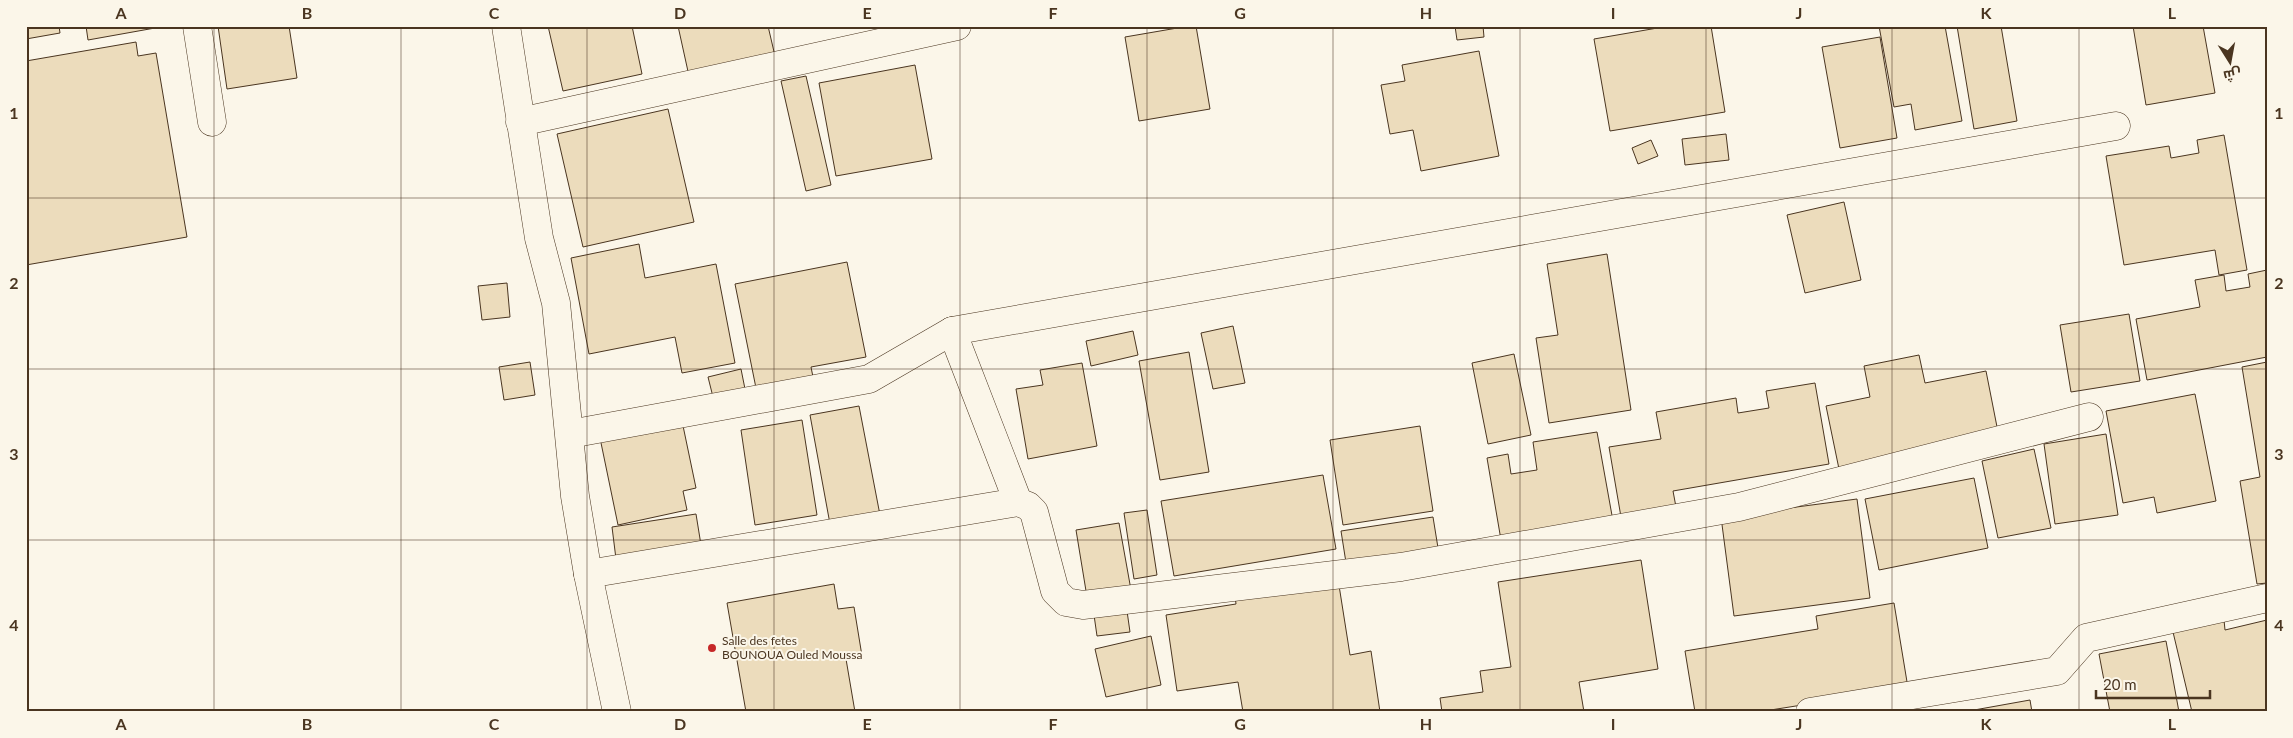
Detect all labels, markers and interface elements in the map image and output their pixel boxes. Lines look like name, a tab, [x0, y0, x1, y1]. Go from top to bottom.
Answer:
text: A	[114, 3, 127, 22]
text: B	[302, 3, 312, 22]
text: C	[489, 3, 500, 22]
text: D	[674, 3, 686, 22]
text: E	[862, 3, 872, 22]
text: F	[1048, 3, 1058, 22]
text: G	[1234, 3, 1246, 22]
text: H	[1420, 3, 1432, 22]
text: I	[1611, 3, 1615, 22]
text: J	[1796, 3, 1802, 22]
text: K	[1981, 3, 1993, 22]
text: L	[2168, 3, 2177, 22]
north arrow	[2206, 38, 2256, 88]
text: ش	[2222, 64, 2243, 85]
text: 1	[9, 103, 19, 122]
text: 1	[2274, 103, 2284, 122]
text: 2	[9, 273, 19, 292]
text: 2	[2274, 273, 2284, 292]
text: 3	[9, 444, 19, 463]
text: 3	[2274, 444, 2284, 463]
text: 4	[9, 615, 19, 634]
text: 4	[2274, 615, 2284, 634]
place label: Salle des fetes BOUNOUA Ouled Moussa	[722, 633, 862, 662]
marker: Salle des fetes BOUNOUA Ouled Moussa	[706, 642, 718, 654]
scale bar	[2096, 668, 2209, 700]
text: 20 m	[2103, 675, 2137, 693]
text: A	[114, 714, 127, 733]
text: B	[302, 714, 312, 733]
text: C	[489, 714, 500, 733]
text: D	[674, 714, 686, 733]
text: E	[862, 714, 872, 733]
text: F	[1048, 714, 1058, 733]
text: G	[1234, 714, 1246, 733]
text: H	[1420, 714, 1432, 733]
text: I	[1611, 714, 1615, 733]
text: J	[1796, 714, 1802, 733]
text: K	[1981, 714, 1993, 733]
text: L	[2168, 714, 2177, 733]

